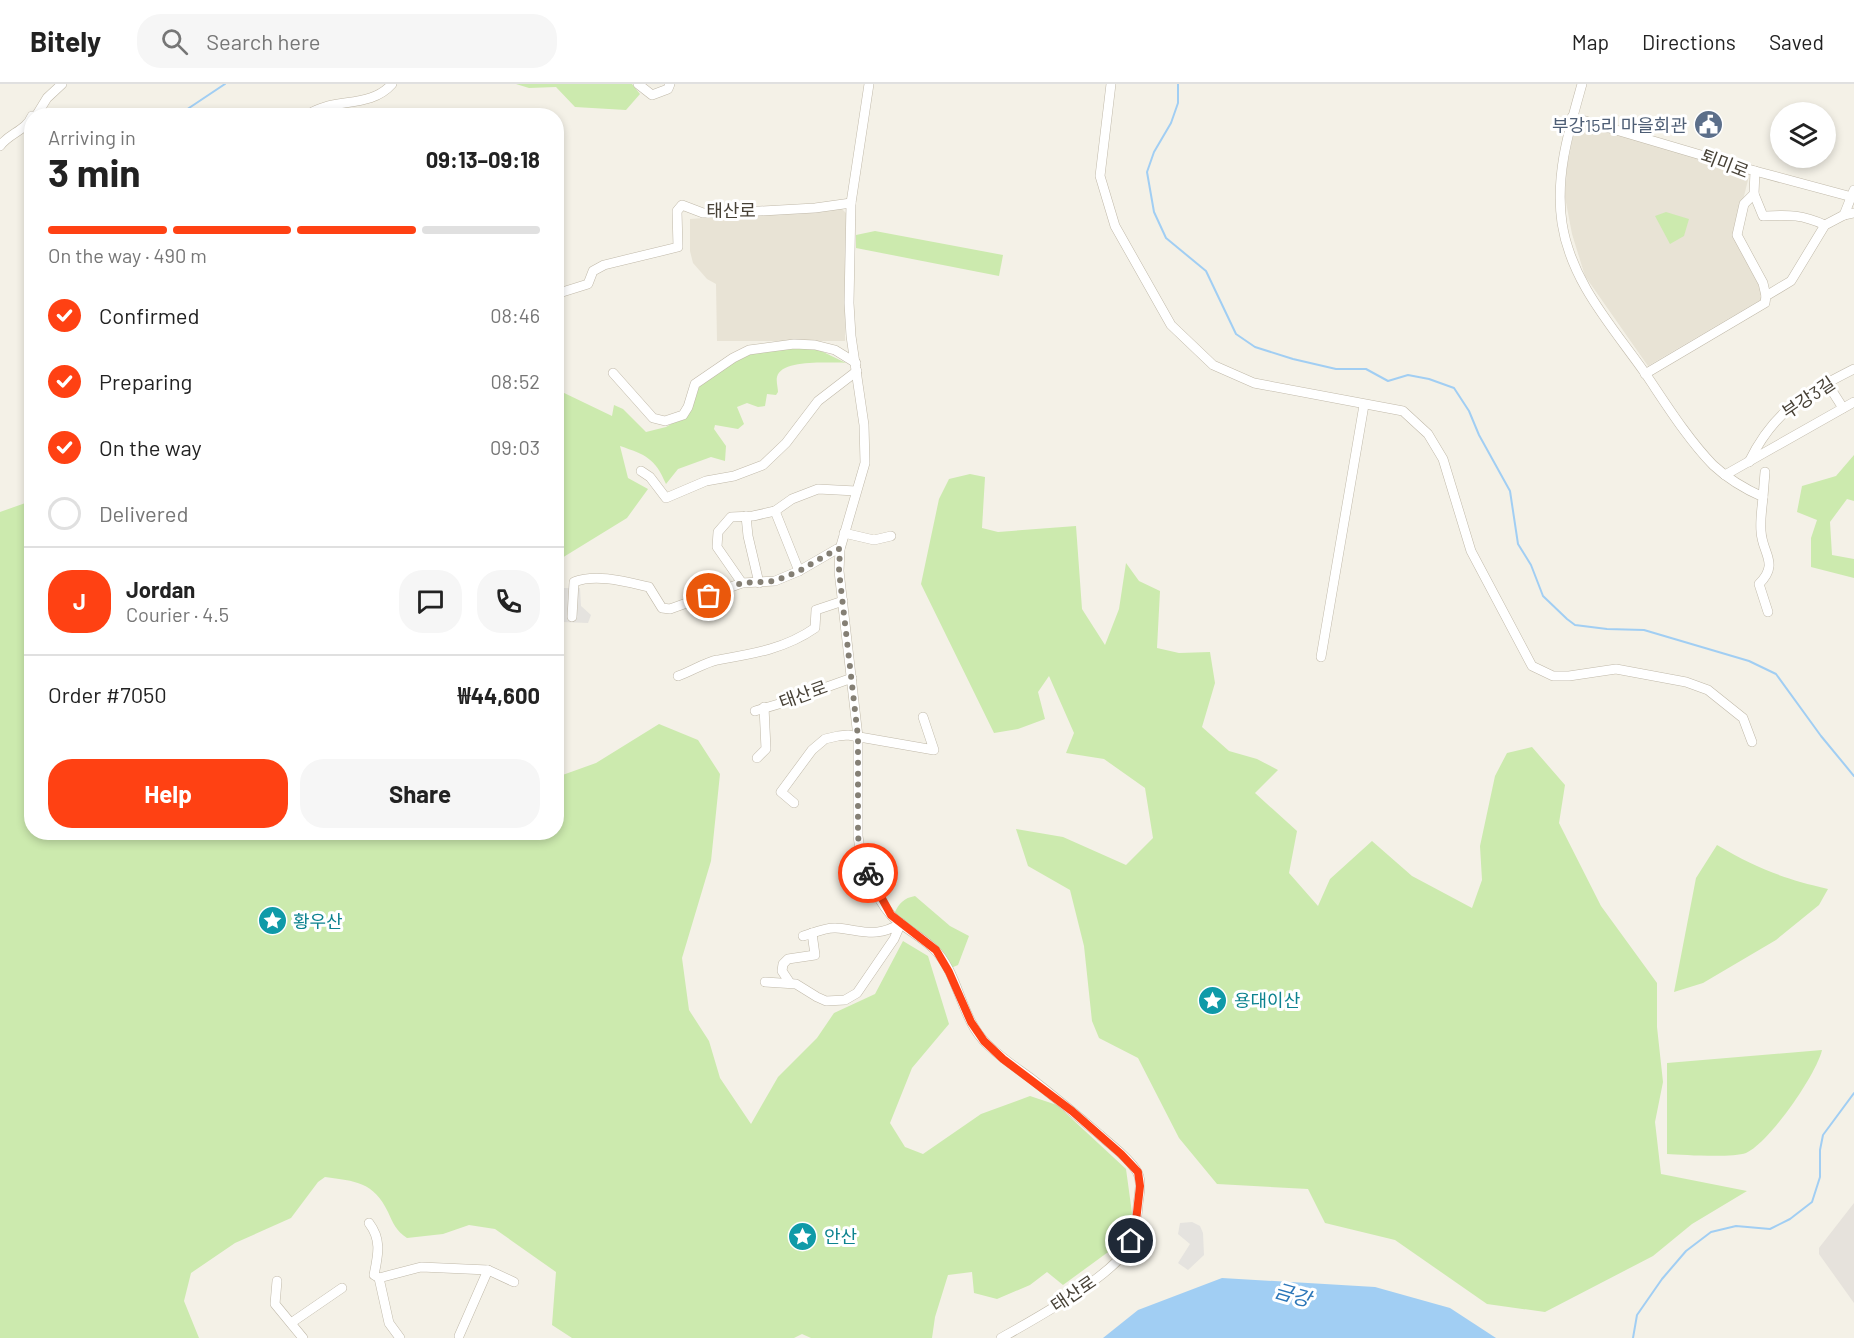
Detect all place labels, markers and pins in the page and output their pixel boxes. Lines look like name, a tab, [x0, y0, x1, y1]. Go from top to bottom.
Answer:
public building icon: 부강15리 마을회관	[1692, 109, 1724, 141]
place label: 부강15리 마을회관	[1552, 114, 1687, 136]
pin	[683, 570, 734, 621]
place icon: 황우산	[256, 905, 288, 937]
place label: 황우산	[293, 910, 343, 932]
place icon: 용대이산	[1197, 984, 1229, 1016]
place label: 용대이산	[1234, 989, 1300, 1011]
pin	[1105, 1215, 1156, 1266]
place icon: 안산	[787, 1220, 819, 1252]
place label: 안산	[824, 1225, 857, 1247]

